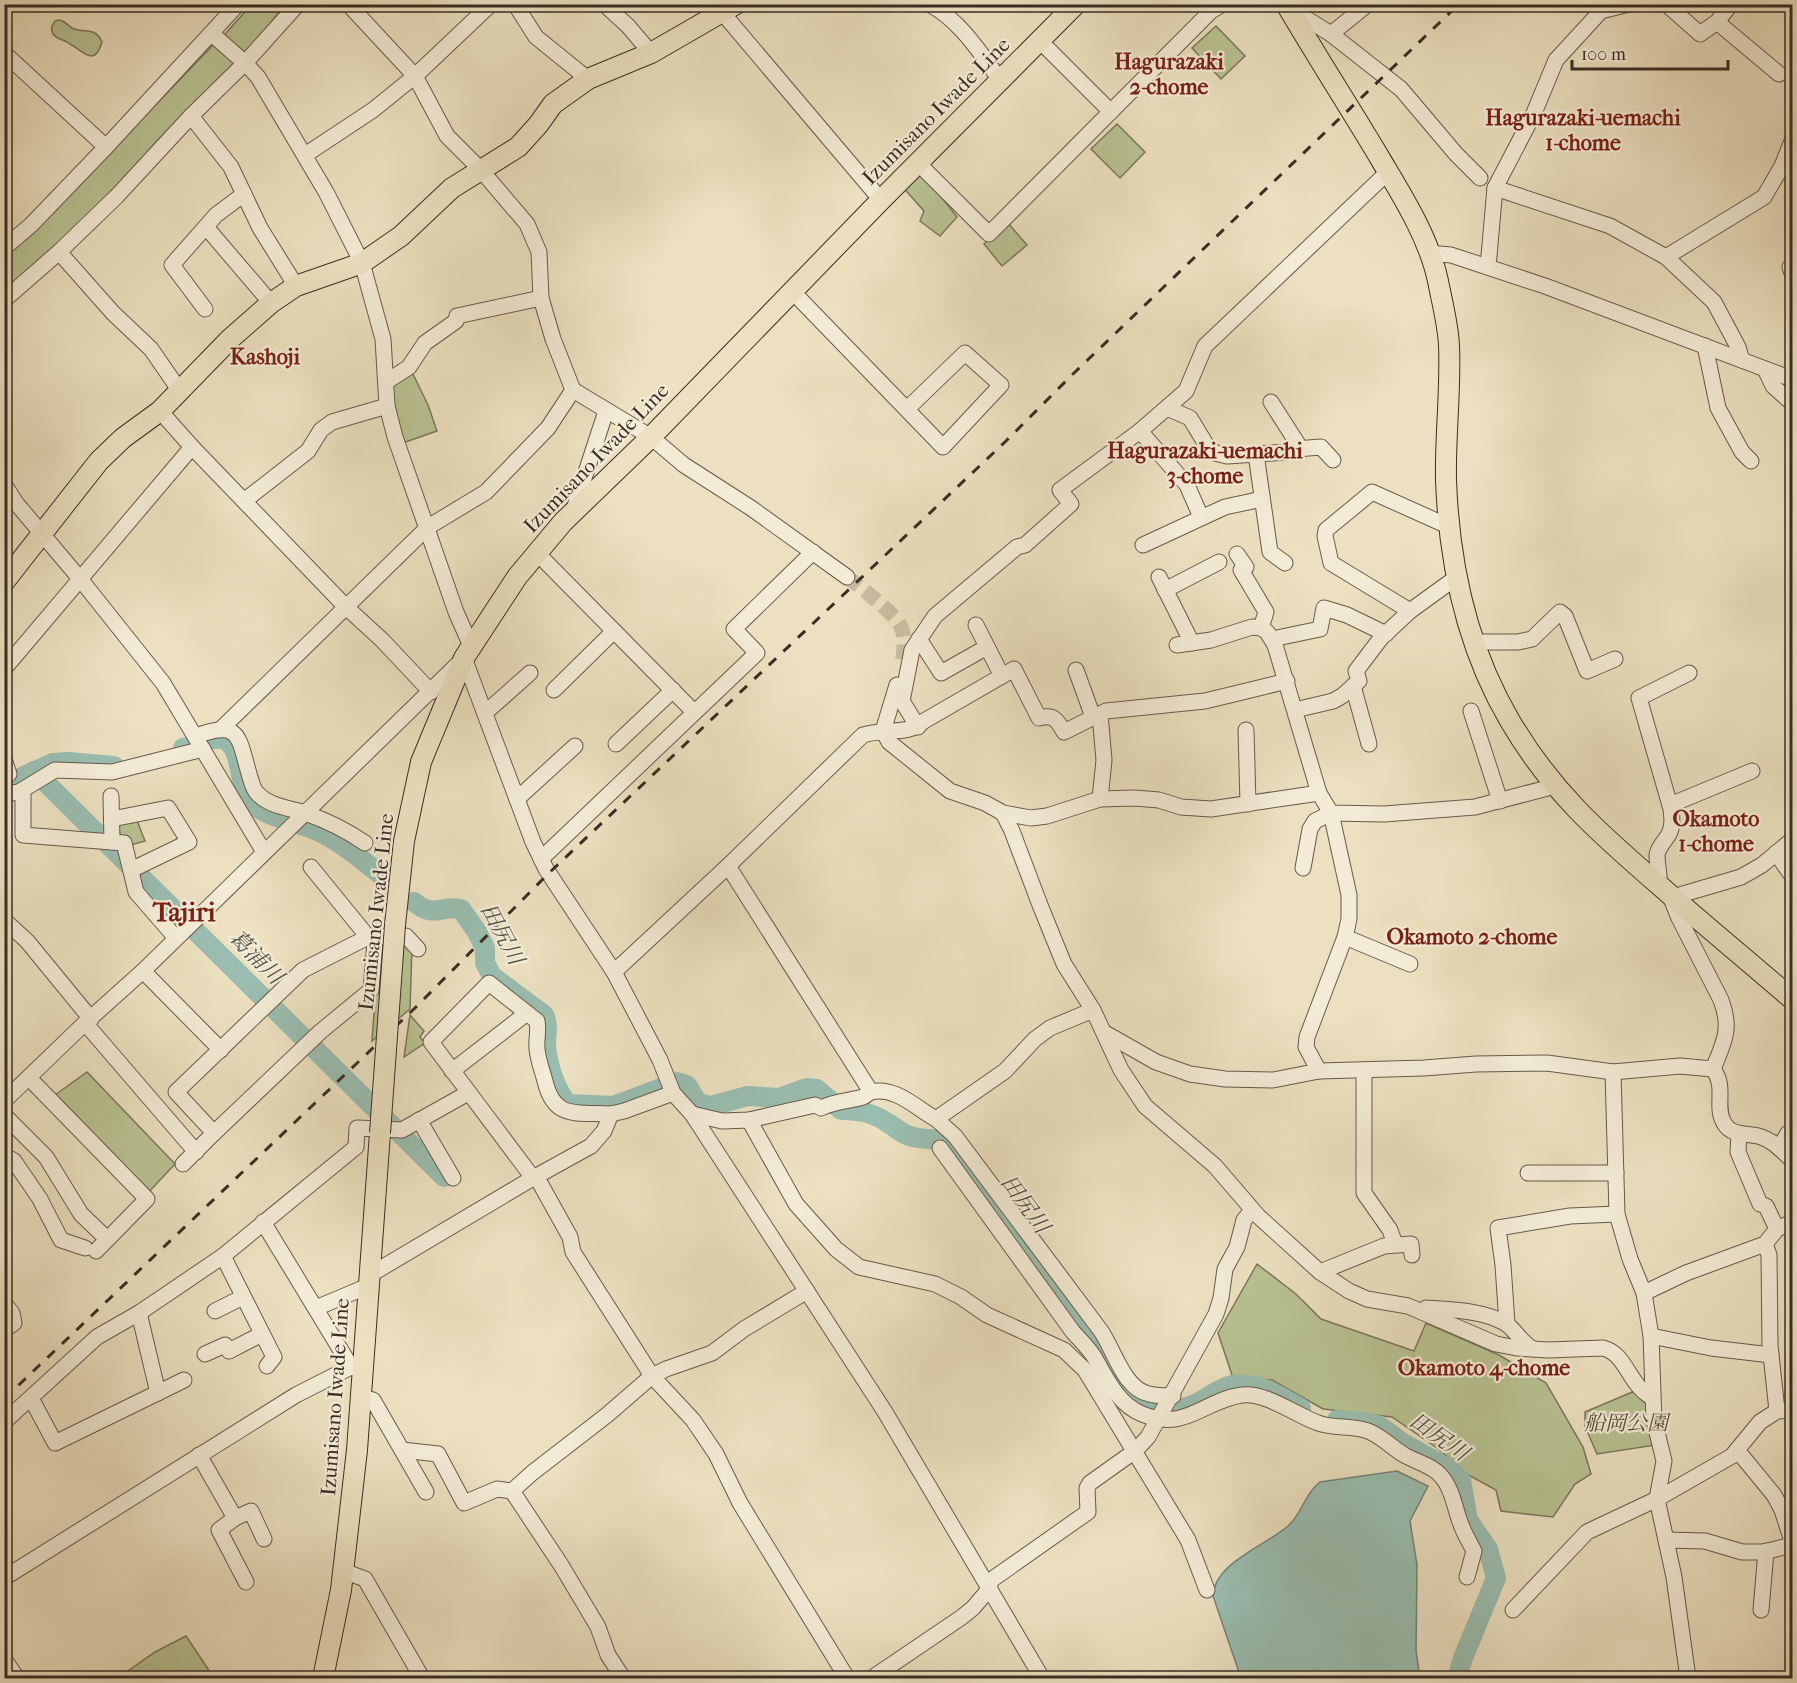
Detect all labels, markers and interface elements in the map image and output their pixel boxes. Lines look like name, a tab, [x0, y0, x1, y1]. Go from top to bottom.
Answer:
street label: Izumisano Iwade Line	[857, 32, 1015, 190]
scale bar	[1572, 33, 1728, 71]
text: 100 m	[1581, 44, 1626, 65]
district label: Hagurazaki 2-chome	[1114, 49, 1224, 100]
district label: Hagurazaki-uemachi 1-chome	[1485, 105, 1681, 156]
district label: Kashoji	[230, 344, 300, 370]
street label: Izumisano Iwade Line	[519, 378, 673, 538]
district label: Hagurazaki-uemachi 3-chome	[1107, 438, 1303, 489]
district label: Okamoto 1-chome	[1672, 806, 1760, 857]
street label: Izumisano Iwade Line	[354, 812, 398, 1012]
district label: Tajiri	[152, 896, 216, 928]
water label: 田尻川	[475, 899, 530, 971]
water label: 葛浦川	[223, 924, 290, 991]
district label: Okamoto 2-chome	[1387, 924, 1557, 950]
water label: 田尻川	[995, 1170, 1056, 1240]
street label: Izumisano Iwade Line	[316, 1297, 354, 1497]
district label: Okamoto 4-chome	[1398, 1355, 1570, 1381]
water label: 田尻川	[1405, 1407, 1475, 1468]
park label: 船岡公園	[1584, 1411, 1671, 1435]

